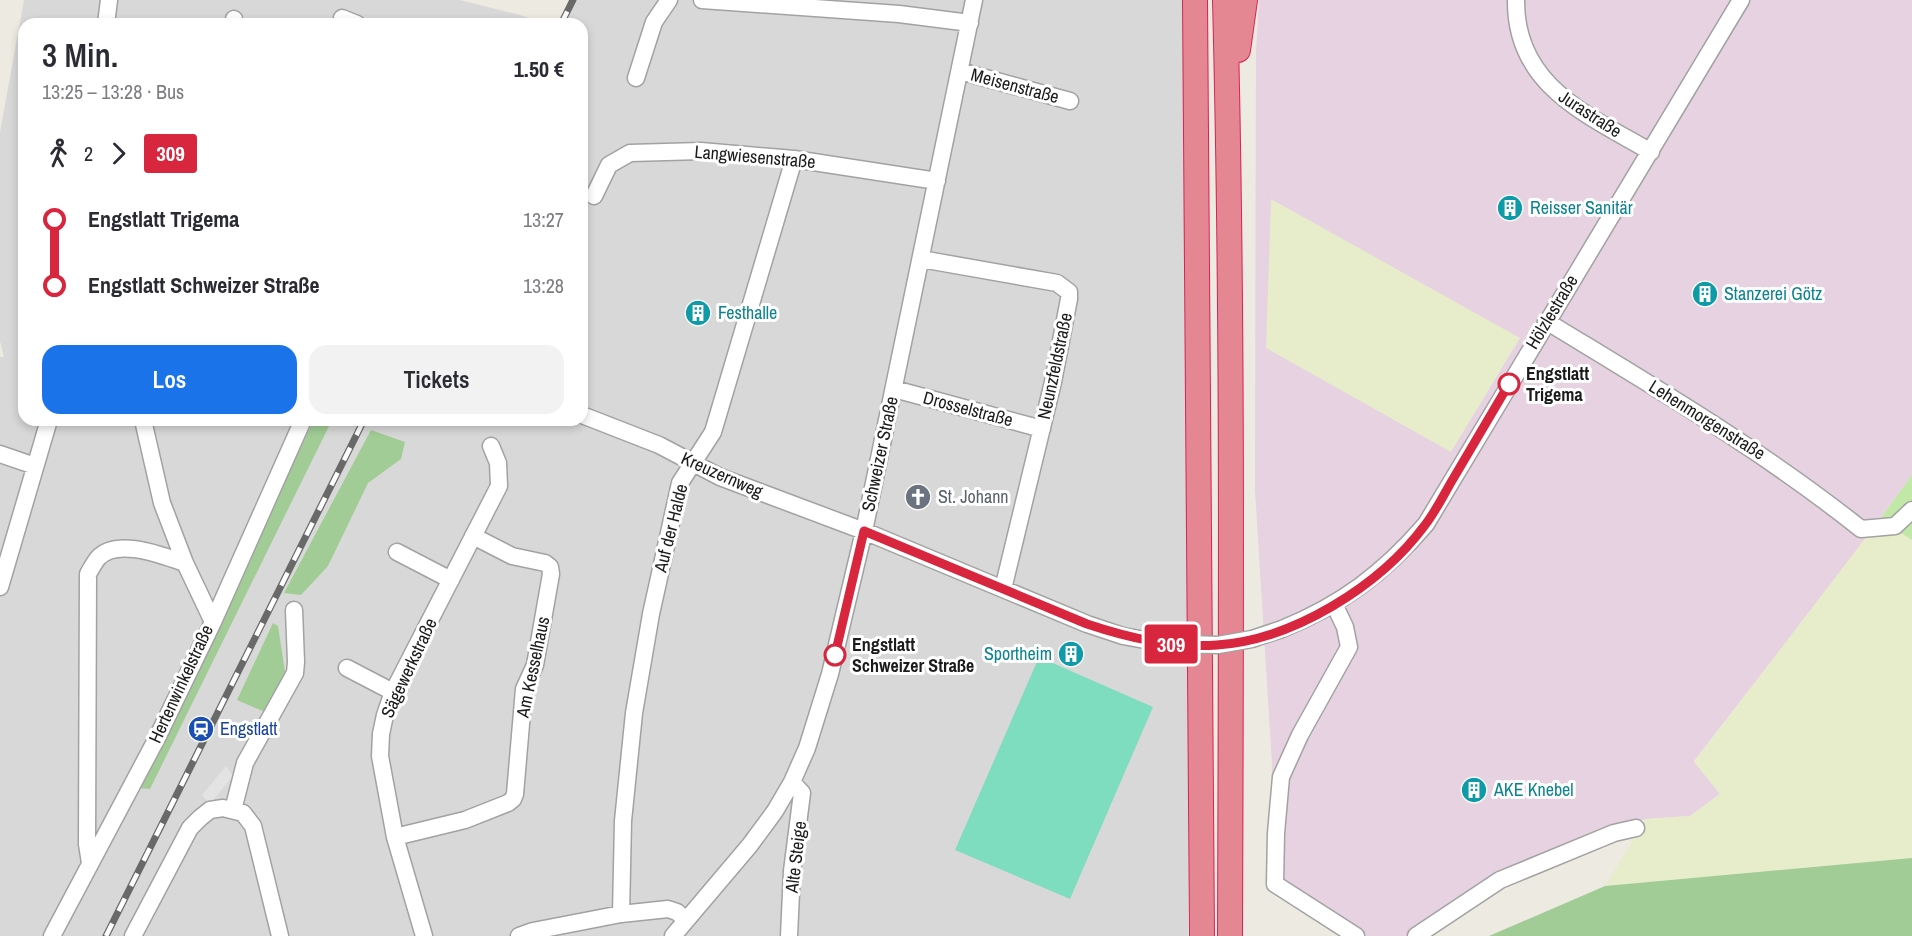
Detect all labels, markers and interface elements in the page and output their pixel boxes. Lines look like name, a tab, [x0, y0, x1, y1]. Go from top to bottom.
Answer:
text: 3 Min.	[42, 33, 118, 77]
text: 1.50 €	[514, 54, 564, 84]
street label: Meisenstraße	[968, 62, 1062, 109]
text: 13:25 – 13:28 · Bus	[42, 78, 184, 105]
street label: Jurastraße	[1554, 84, 1627, 143]
icon: walk	[42, 137, 75, 170]
icon: forward	[102, 137, 135, 170]
text: 309	[156, 139, 185, 168]
street label: Langwiesenstraße	[693, 139, 817, 174]
text: 2	[84, 140, 93, 167]
building icon: Reisser Sanitär	[1495, 193, 1525, 223]
place label: Reisser Sanitär	[1530, 195, 1633, 220]
text: Engstlatt Trigema	[88, 204, 239, 234]
text: 13:27	[523, 206, 564, 233]
text: Engstlatt Schweizer Straße	[88, 270, 320, 300]
street label: Hölzlestraße	[1520, 270, 1584, 354]
text: 13:28	[523, 272, 564, 299]
building icon: Stanzerei Götz	[1690, 279, 1720, 309]
place label: Stanzerei Götz	[1724, 281, 1822, 306]
building icon: Festhalle	[683, 298, 713, 328]
place label: Festhalle	[718, 300, 777, 325]
street label: Neunzfeldstraße	[1031, 310, 1078, 421]
button: Los	[42, 345, 297, 414]
button: Tickets	[309, 345, 564, 414]
place label: Engstlatt Trigema	[1526, 361, 1589, 407]
marker: Engstlatt Trigema	[1498, 373, 1520, 395]
street label: Lehenmorgenstraße	[1644, 374, 1770, 465]
street label: Drosselstraße	[921, 385, 1016, 432]
street label: Schweizer Straße	[855, 394, 904, 514]
street label: Kreuzernweg	[677, 445, 768, 504]
street label: Auf der Halde	[647, 481, 694, 576]
church icon: St. Johann	[903, 482, 933, 512]
place label: St. Johann	[938, 484, 1009, 509]
street label: Sägewerkstraße	[375, 614, 443, 722]
street label: Am Kesselhaus	[509, 614, 555, 721]
street label: Hertenwinkelstraße	[142, 621, 219, 747]
line badge: 309	[1136, 624, 1206, 664]
text: 309	[1157, 630, 1185, 659]
place label: Engstlatt Schweizer Straße	[852, 632, 974, 678]
building icon: Sportheim	[1056, 639, 1086, 669]
place label: Sportheim	[984, 641, 1052, 666]
marker: Engstlatt Schweizer Straße	[824, 644, 846, 666]
station icon: Engstlatt	[186, 714, 216, 744]
place label: Engstlatt	[220, 716, 277, 741]
building icon: AKE Knebel	[1459, 775, 1489, 805]
place label: AKE Knebel	[1493, 777, 1574, 802]
street label: Alte Steige	[779, 820, 812, 895]

